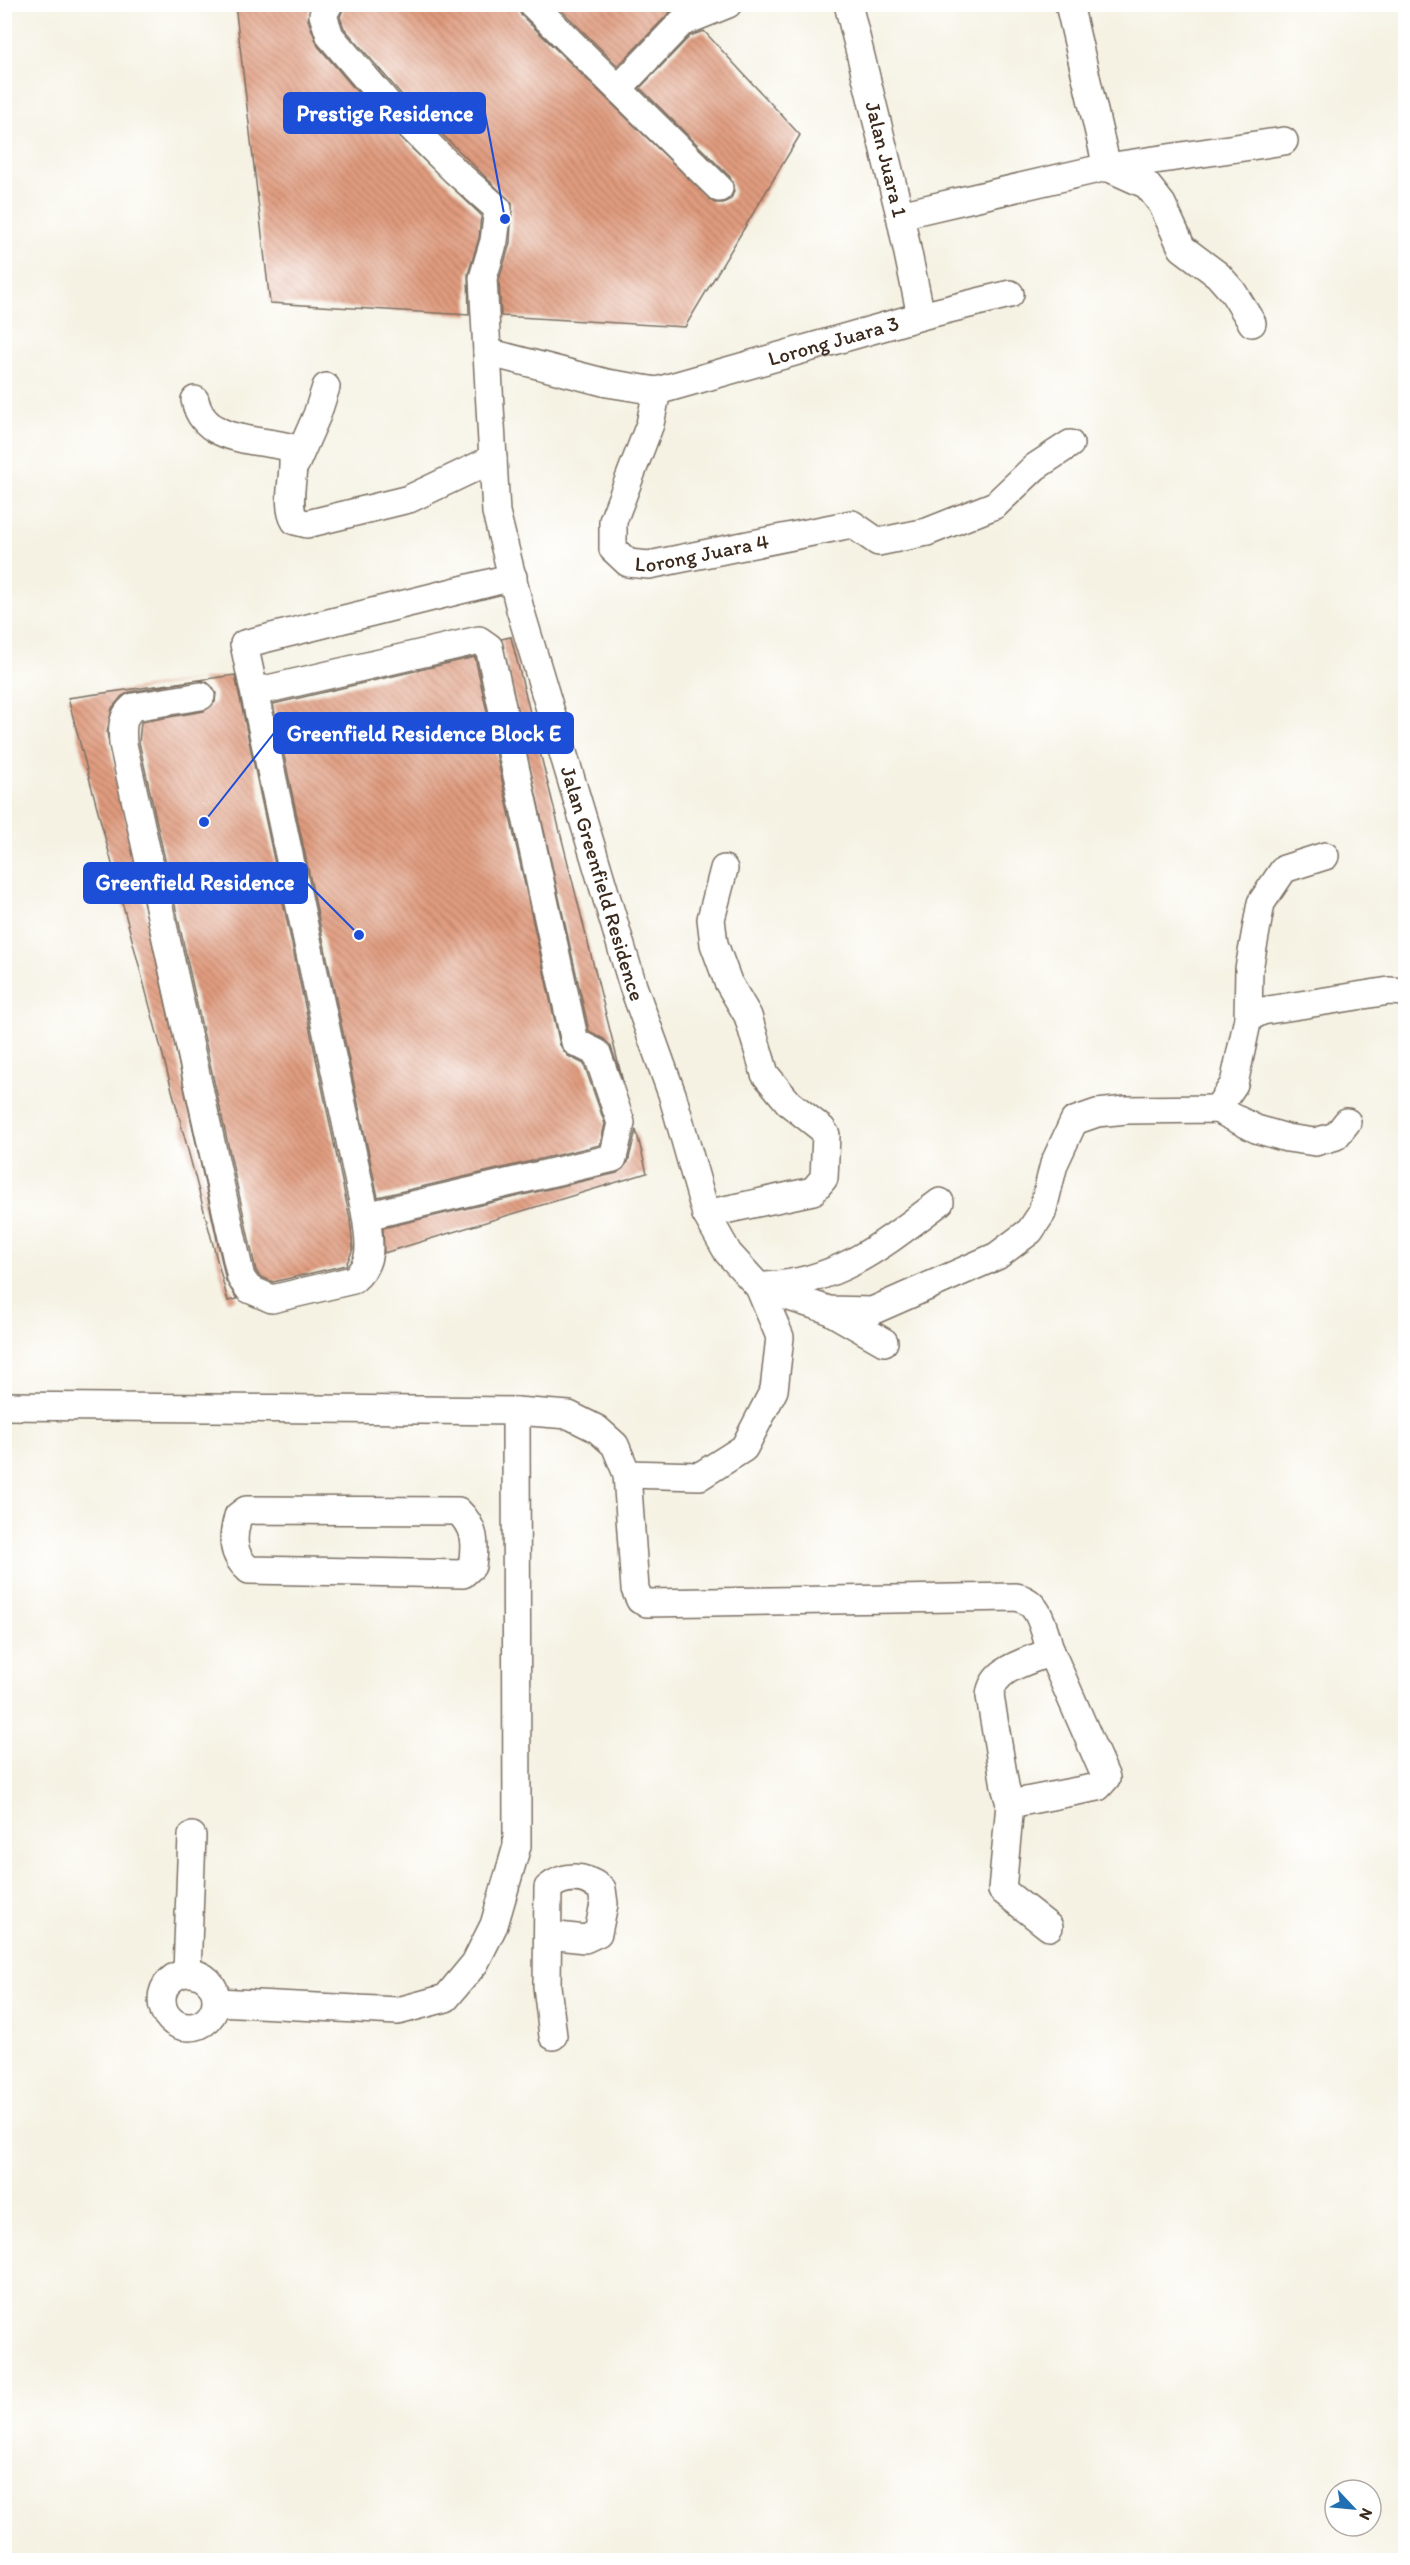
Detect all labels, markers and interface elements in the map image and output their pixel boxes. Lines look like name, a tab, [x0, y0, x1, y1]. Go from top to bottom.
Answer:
callout: Prestige Residence	[284, 93, 485, 133]
street label: Jalan Juara 1	[860, 99, 913, 220]
text: Prestige Residence	[297, 100, 473, 127]
street label: Lorong Juara 3	[765, 310, 902, 371]
street label: Lorong Juara 4	[634, 528, 771, 577]
callout: Greenfield Residence Block E	[274, 713, 573, 753]
text: Greenfield Residence Block E	[287, 720, 561, 747]
street label: Jalan Greenfield Residence	[556, 763, 650, 1004]
callout: Greenfield Residence	[84, 863, 307, 903]
text: Greenfield Residence	[95, 869, 295, 896]
north arrow	[1323, 2478, 1383, 2538]
text: N	[1355, 2505, 1377, 2523]

